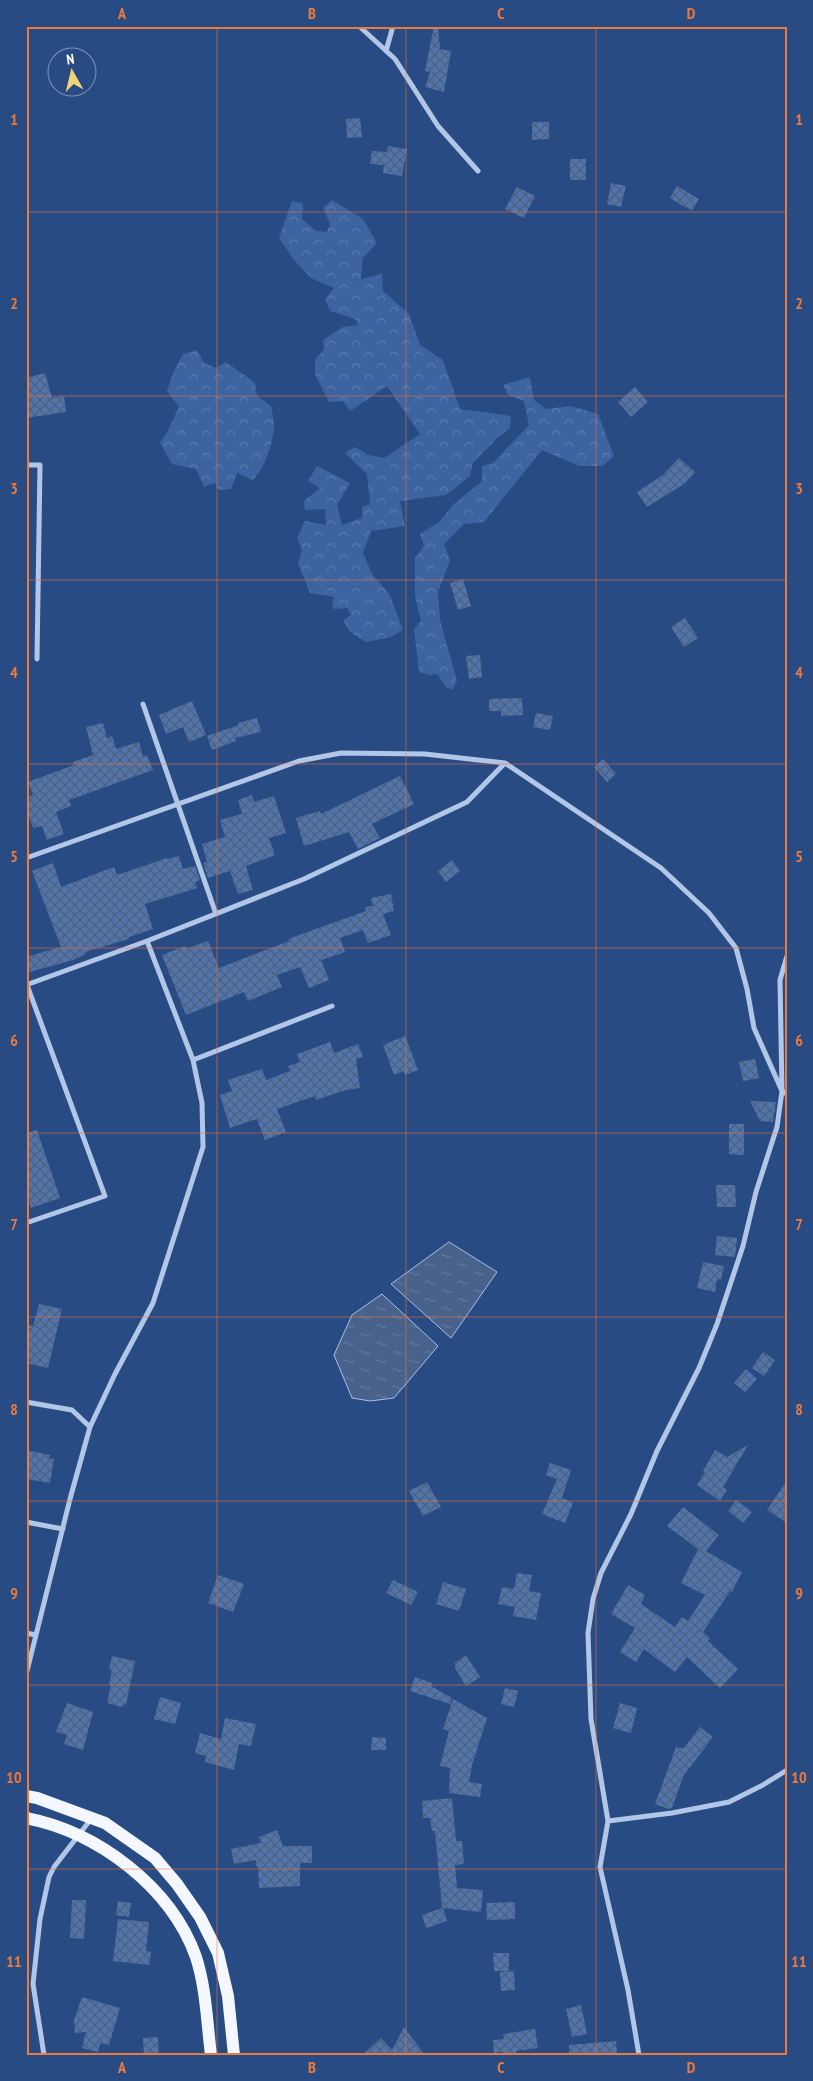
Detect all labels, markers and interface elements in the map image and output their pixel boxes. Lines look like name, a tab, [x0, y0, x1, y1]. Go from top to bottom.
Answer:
text: A	[117, 3, 127, 23]
text: B	[308, 3, 316, 23]
text: C	[497, 3, 505, 23]
text: D	[687, 3, 696, 23]
north arrow	[48, 48, 98, 98]
text: N	[65, 50, 75, 69]
text: 1	[10, 109, 18, 129]
text: 1	[795, 109, 803, 129]
text: 2	[10, 293, 18, 313]
text: 2	[795, 293, 803, 313]
text: 3	[10, 478, 18, 498]
text: 3	[795, 478, 803, 498]
text: 4	[10, 662, 18, 682]
text: 4	[795, 662, 803, 682]
text: 5	[10, 846, 18, 866]
text: 5	[795, 846, 803, 866]
text: 6	[10, 1030, 18, 1050]
text: 6	[795, 1030, 803, 1050]
text: 7	[10, 1214, 18, 1234]
text: 7	[795, 1214, 803, 1234]
text: 8	[10, 1399, 18, 1419]
text: 8	[795, 1399, 803, 1419]
text: 9	[10, 1583, 18, 1603]
text: 9	[795, 1583, 803, 1603]
text: 10	[6, 1767, 22, 1787]
text: 10	[791, 1767, 807, 1787]
text: 11	[6, 1951, 22, 1971]
text: 11	[791, 1951, 807, 1971]
text: A	[117, 2057, 127, 2077]
text: B	[308, 2057, 316, 2077]
text: C	[497, 2057, 505, 2077]
text: D	[687, 2057, 696, 2077]

